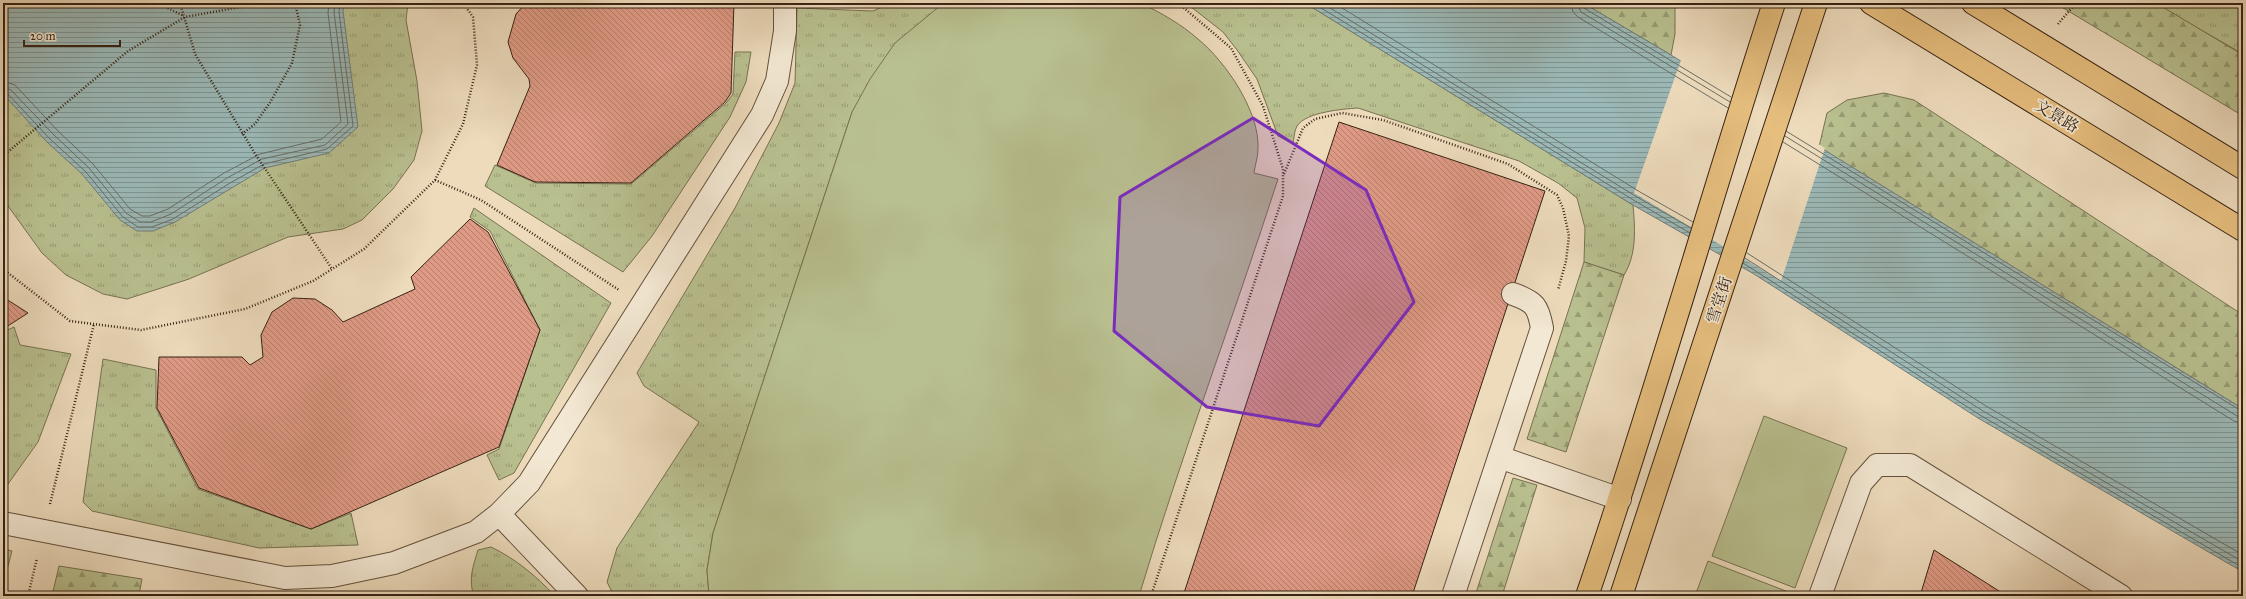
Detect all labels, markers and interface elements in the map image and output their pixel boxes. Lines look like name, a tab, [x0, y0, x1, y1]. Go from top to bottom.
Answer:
scale bar	[24, 22, 120, 48]
text: 20 m	[30, 29, 56, 43]
street label: 文景路	[2032, 95, 2082, 137]
street label: 雪堂街	[1703, 274, 1735, 326]

